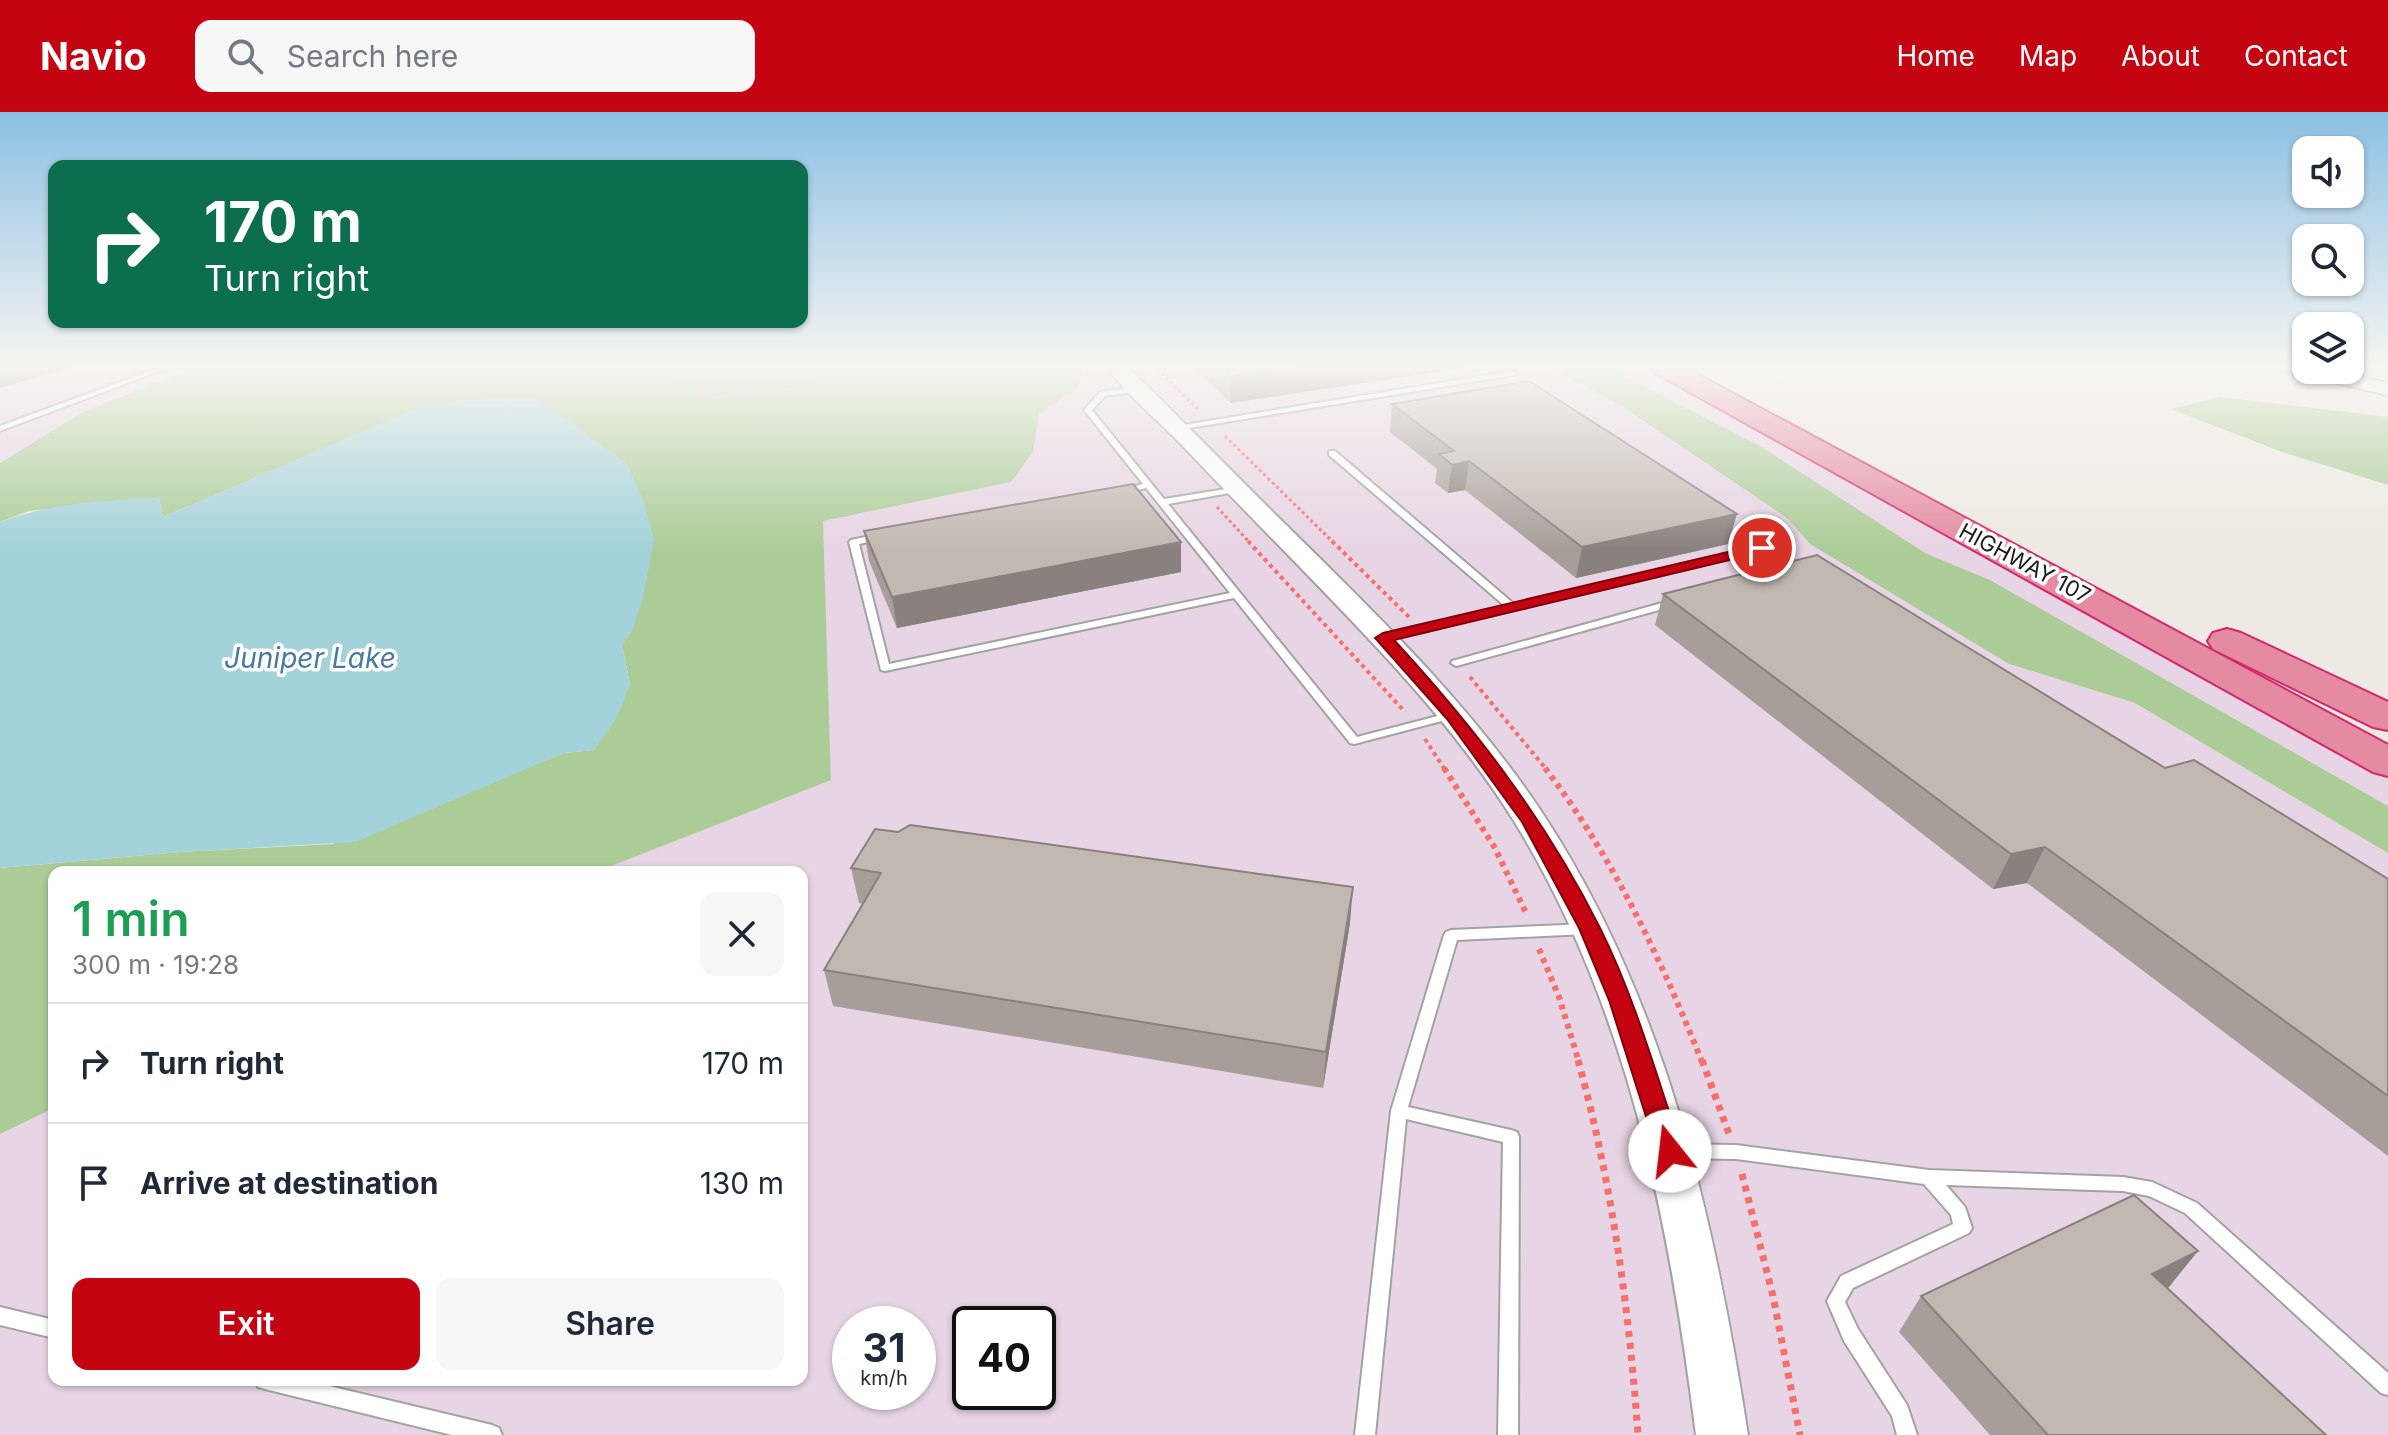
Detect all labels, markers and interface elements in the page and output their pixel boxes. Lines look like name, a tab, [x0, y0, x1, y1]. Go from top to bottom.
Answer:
search box	[195, 20, 755, 92]
text: Navio	[40, 33, 147, 79]
icon: search	[223, 34, 267, 78]
text: Search here	[287, 38, 458, 74]
text: Home	[1896, 39, 1975, 73]
text: Map	[2019, 39, 2077, 73]
text: About	[2121, 39, 2200, 73]
text: Contact	[2244, 39, 2348, 73]
map controls	[2292, 136, 2364, 384]
button: sound	[2292, 136, 2364, 208]
text: 170 m	[204, 188, 362, 256]
icon: right	[72, 192, 176, 296]
button: search	[2292, 224, 2364, 296]
text: Turn right	[204, 256, 369, 300]
button: layers	[2292, 312, 2364, 384]
pin	[1728, 514, 1796, 582]
street label: HIGHWAY 107	[1955, 517, 2095, 609]
icon: arrive	[1740, 526, 1784, 570]
water label: Juniper Lake	[224, 641, 396, 675]
text: 1 min	[72, 889, 190, 948]
button: close	[700, 892, 784, 976]
text: 300 m · 19:28	[72, 949, 239, 980]
icon: right	[72, 1041, 116, 1085]
text: Turn right	[140, 1045, 284, 1081]
text: 170 m	[702, 1045, 784, 1081]
position arrow	[1628, 1109, 1712, 1193]
icon: arrive	[72, 1161, 116, 1205]
text: Arrive at destination	[140, 1165, 438, 1201]
text: 130 m	[700, 1165, 784, 1201]
button: Exit	[72, 1278, 420, 1370]
button: Share	[436, 1278, 784, 1370]
speed limit sign: 40	[952, 1306, 1056, 1410]
text: 31	[862, 1323, 906, 1372]
text: km/h	[860, 1366, 908, 1390]

